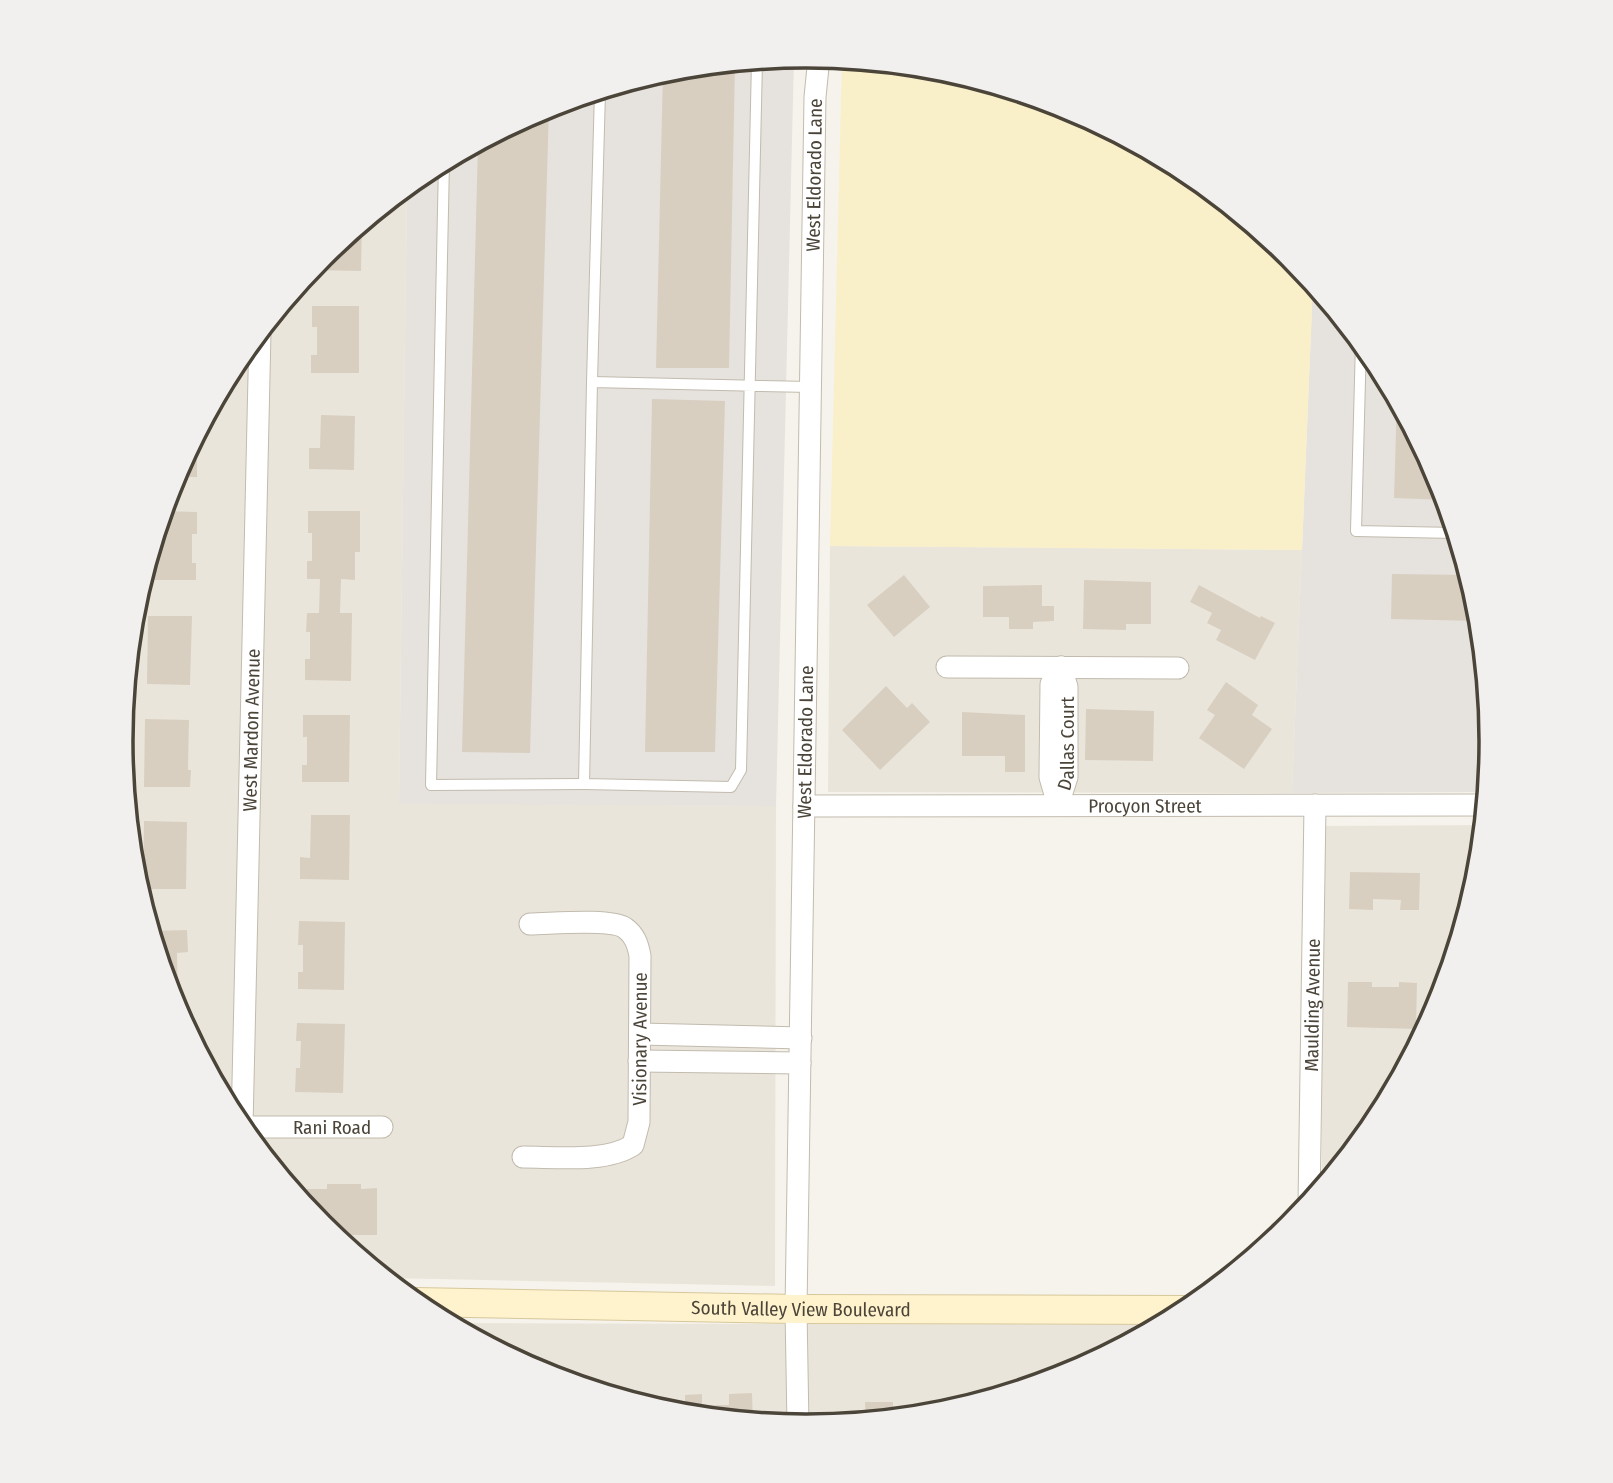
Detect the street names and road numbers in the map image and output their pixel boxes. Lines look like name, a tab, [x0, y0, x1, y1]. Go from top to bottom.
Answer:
street label: West Eldorado Lane	[802, 98, 827, 252]
street label: West Mardon Avenue	[238, 648, 265, 812]
street label: West Eldorado Lane	[793, 665, 818, 819]
street label: Dallas Court	[1052, 696, 1079, 793]
street label: Procyon Street	[1088, 794, 1203, 818]
street label: Maulding Avenue	[1300, 938, 1325, 1072]
street label: Visionary Avenue	[628, 972, 652, 1106]
street label: Rani Road	[293, 1116, 371, 1139]
street label: South Valley View Boulevard	[691, 1296, 911, 1321]

